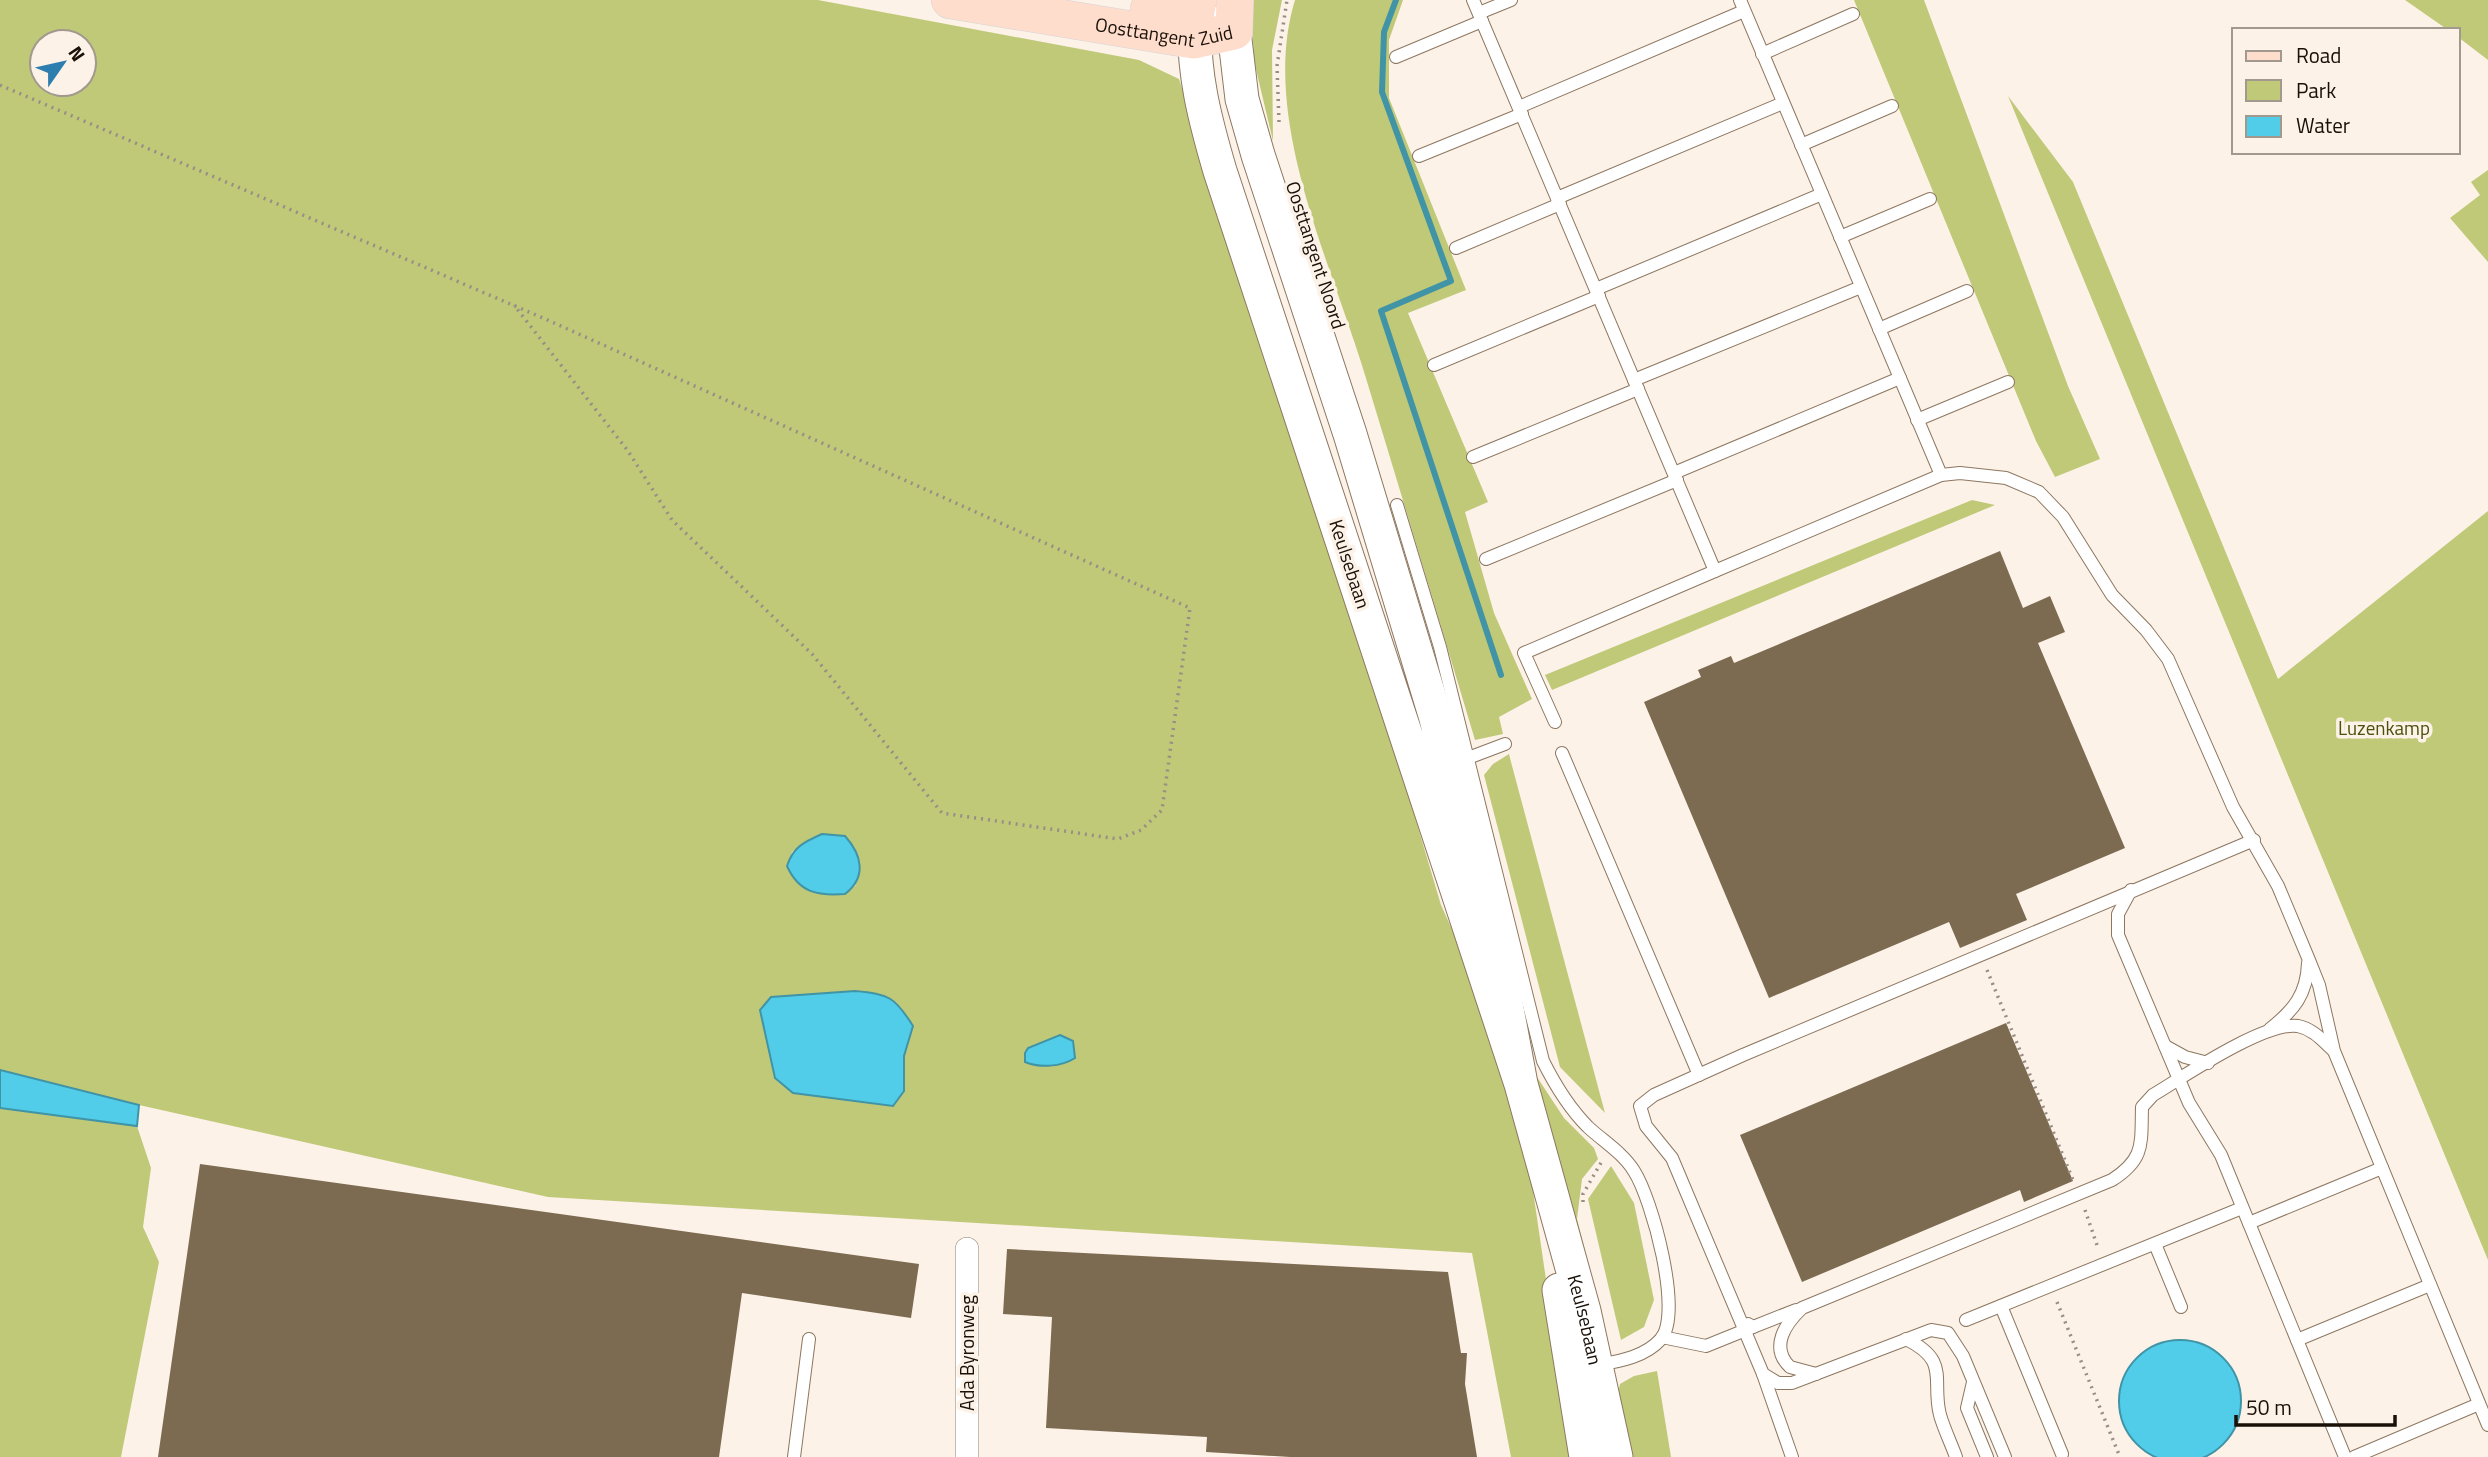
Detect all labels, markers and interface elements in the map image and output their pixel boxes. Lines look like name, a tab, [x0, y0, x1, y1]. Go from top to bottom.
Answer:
street label: Oosttangent Zuid	[1093, 9, 1235, 54]
north arrow	[28, 28, 98, 98]
legend	[2232, 28, 2460, 154]
text: Road	[2296, 39, 2341, 71]
text: N	[62, 40, 93, 67]
text: Park	[2296, 74, 2336, 106]
text: Water	[2296, 109, 2350, 141]
street label: Oosttangent Noord	[1279, 177, 1354, 333]
street label: Keulsebaan	[1322, 515, 1379, 612]
park label: Luzenkamp	[2338, 713, 2430, 742]
street label: Keulsebaan	[1560, 1271, 1610, 1368]
street label: Ada Byronweg	[952, 1295, 981, 1411]
scale bar	[2236, 1384, 2395, 1428]
text: 50 m	[2246, 1391, 2292, 1423]

